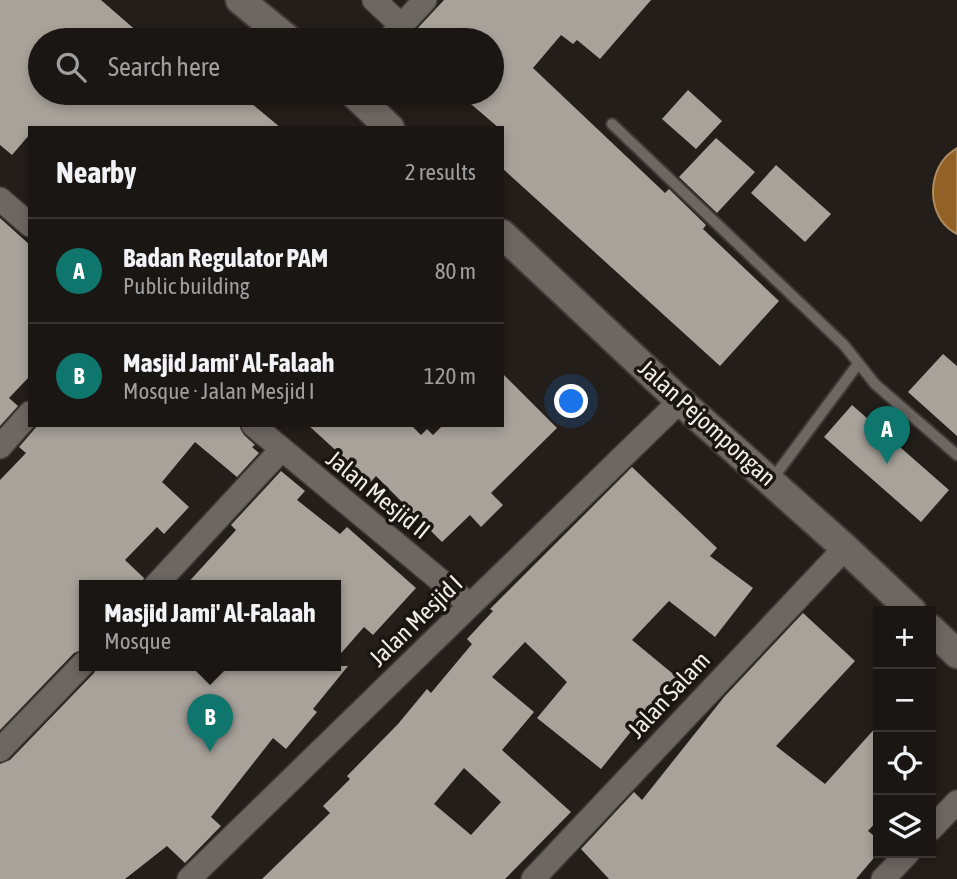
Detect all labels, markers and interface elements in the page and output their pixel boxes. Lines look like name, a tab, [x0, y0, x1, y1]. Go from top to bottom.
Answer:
search box	[28, 28, 504, 105]
icon: search	[52, 48, 90, 86]
text: Search here	[108, 52, 220, 82]
text: Nearby	[56, 155, 136, 189]
text: 2 results	[405, 159, 476, 185]
text: Badan Regulator PAM	[123, 243, 328, 273]
text: A	[73, 258, 85, 284]
text: 80 m	[435, 258, 476, 284]
text: Public building	[123, 273, 250, 299]
text: Masjid Jami' Al-Falaah	[123, 348, 334, 378]
street label: Jalan Pejompongan	[633, 354, 781, 491]
text: B	[74, 363, 84, 389]
text: 120 m	[424, 363, 476, 389]
text: Mosque · Jalan Mesjid I	[123, 378, 315, 404]
your location	[554, 384, 588, 418]
pin: A	[864, 406, 910, 464]
street label: Jalan Mesjid II	[321, 445, 435, 544]
street label: Jalan Mesjid I	[364, 570, 468, 672]
popup	[79, 580, 341, 671]
text: Masjid Jami' Al-Falaah	[104, 598, 316, 628]
map controls	[873, 606, 936, 858]
button: +	[873, 606, 936, 669]
text: Mosque	[104, 628, 171, 654]
street label: Jalan Salam	[622, 646, 715, 743]
button: −	[873, 669, 936, 732]
pin: B	[187, 694, 233, 752]
button: locate	[873, 732, 936, 795]
button: layers	[873, 795, 936, 858]

